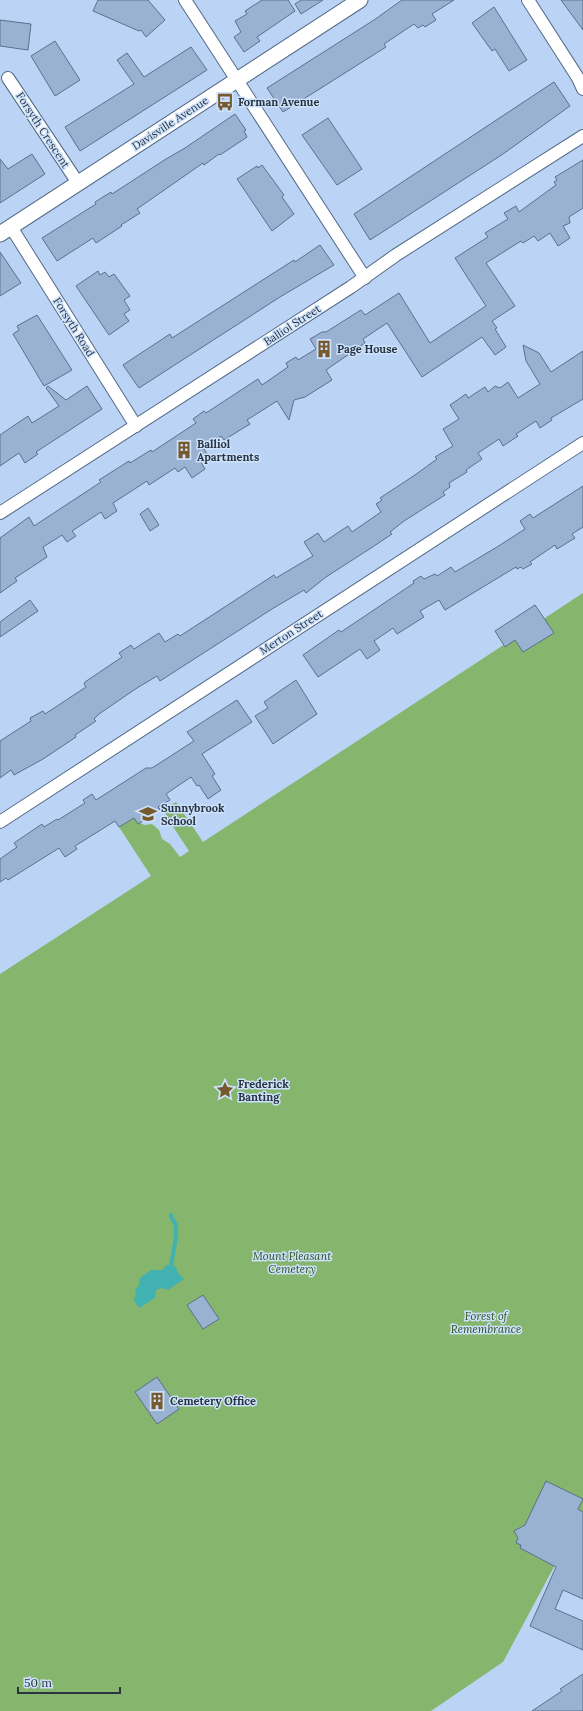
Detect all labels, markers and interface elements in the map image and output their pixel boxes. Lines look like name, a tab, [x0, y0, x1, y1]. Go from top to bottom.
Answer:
street label: Forsyth Crescent	[13, 89, 73, 171]
bus stop icon: Forman Avenue	[215, 92, 235, 112]
street label: Davisville Avenue	[129, 93, 211, 153]
place label: Forman Avenue	[238, 95, 319, 109]
street label: Forsyth Road	[50, 295, 98, 360]
street label: Balliol Street	[261, 301, 324, 349]
building icon: Page House	[314, 339, 334, 359]
place label: Page House	[337, 342, 397, 356]
place label: Balliol Apartments	[197, 437, 259, 464]
building icon: Balliol Apartments	[174, 440, 194, 460]
street label: Merton Street	[257, 606, 326, 658]
place label: Sunnybrook School	[161, 801, 225, 828]
school or university icon: Sunnybrook School	[138, 804, 158, 824]
place label: Frederick Banting	[238, 1077, 289, 1104]
place icon: Frederick Banting	[215, 1080, 235, 1100]
park label: Mount Pleasant Cemetery	[253, 1249, 331, 1276]
park label: Forest of Remembrance	[451, 1309, 521, 1336]
building icon: Cemetery Office	[147, 1391, 167, 1411]
place label: Cemetery Office	[170, 1394, 256, 1408]
scale bar	[18, 1669, 120, 1695]
text: 50 m	[24, 1675, 52, 1690]

